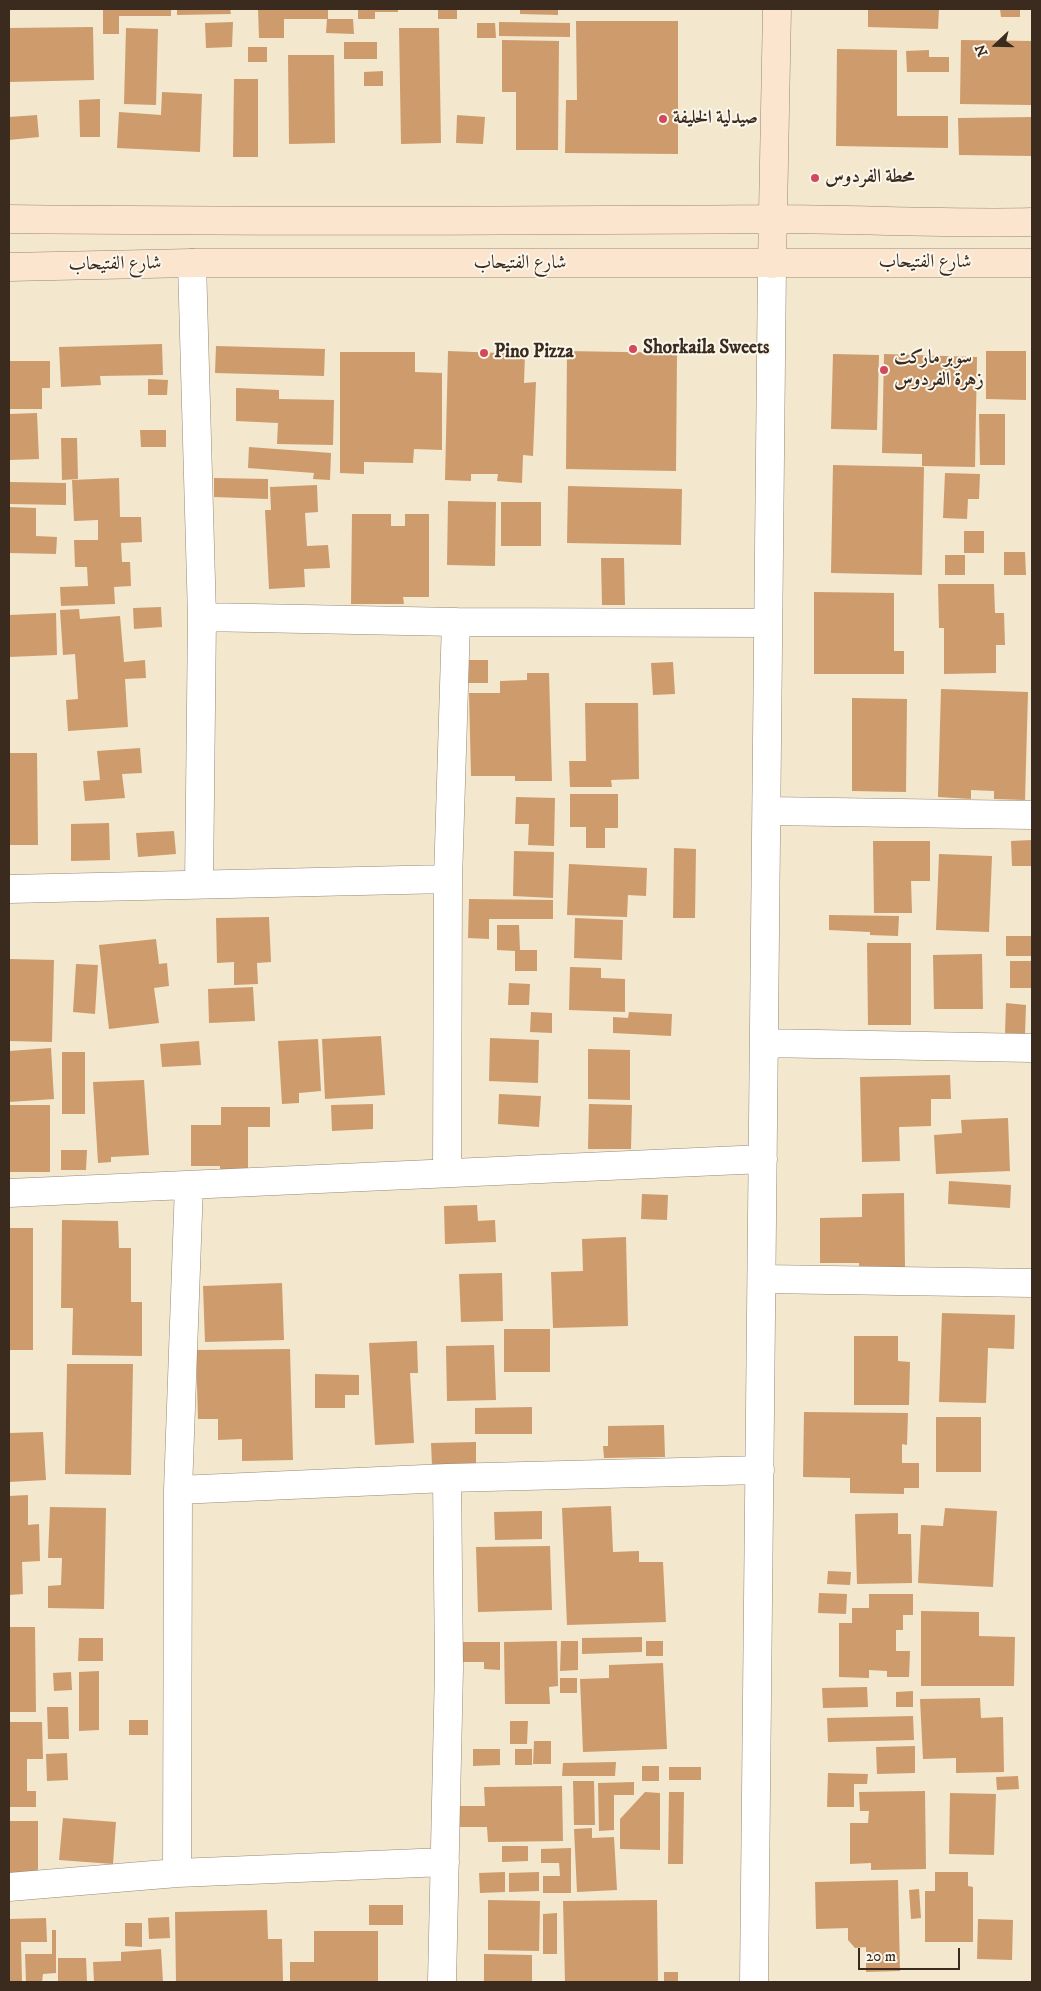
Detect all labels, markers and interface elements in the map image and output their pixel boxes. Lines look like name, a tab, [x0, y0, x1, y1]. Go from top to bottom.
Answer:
north arrow	[971, 20, 1021, 70]
text: N	[972, 42, 992, 59]
place label: صيدلية الخليفة	[673, 108, 758, 130]
marker: صيدلية الخليفة	[657, 113, 669, 125]
place label: محطة الفردوس	[825, 167, 914, 189]
marker: محطة الفردوس	[809, 172, 821, 184]
street label: شارع الفتيحاب	[878, 252, 972, 274]
street label: شارع الفتيحاب	[68, 253, 162, 277]
street label: شارع الفتيحاب	[473, 253, 567, 275]
place label: Shorkaila Sweets	[643, 338, 769, 360]
place label: Pino Pizza	[494, 342, 574, 364]
marker: Shorkaila Sweets	[627, 343, 639, 355]
marker: Pino Pizza	[478, 347, 490, 359]
place label: سوبر ماركت زهرة الفردوس	[894, 348, 984, 392]
marker: سوبر ماركت زهرة الفردوس	[878, 364, 890, 376]
scale bar	[861, 1938, 964, 1970]
text: 20 m	[866, 1947, 896, 1966]

